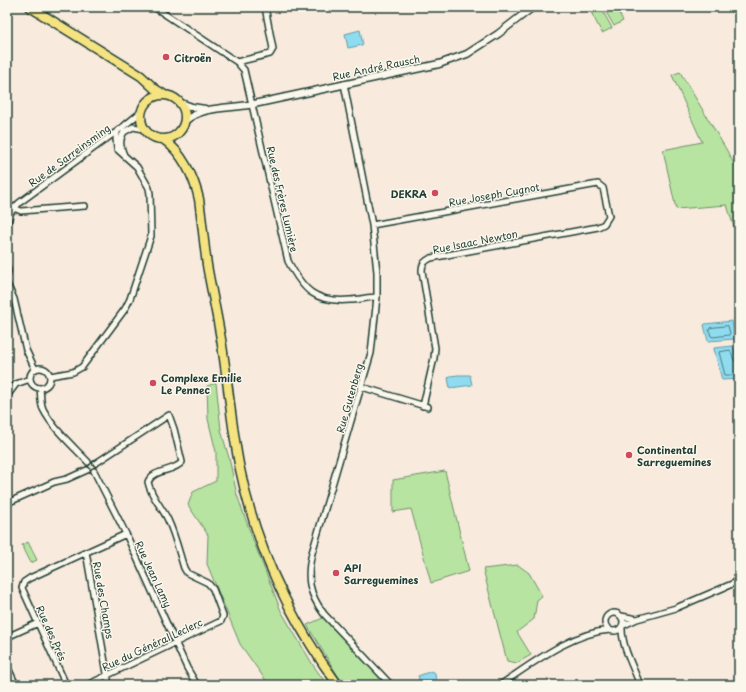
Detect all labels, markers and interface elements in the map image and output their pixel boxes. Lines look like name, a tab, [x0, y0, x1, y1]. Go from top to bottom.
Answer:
place label: Citroën	[174, 50, 212, 65]
street label: Rue André Rausch	[331, 50, 421, 84]
marker: Citroën	[161, 52, 171, 62]
street label: Rue de Sarreinsming	[25, 120, 113, 190]
street label: Rue des Frères Lumière	[264, 145, 303, 254]
street label: Rue Joseph Cugnot	[447, 179, 541, 209]
place label: DEKRA	[391, 186, 427, 201]
marker: DEKRA	[430, 188, 440, 198]
street label: Rue Isaac Newton	[431, 225, 519, 257]
street label: Rue Gutenberg	[332, 361, 366, 435]
place label: Complexe Emilie Le Pennec	[161, 370, 242, 397]
marker: Complexe Emilie Le Pennec	[148, 378, 158, 388]
place label: Continental Sarreguemines	[637, 442, 712, 469]
marker: Continental Sarreguemines	[624, 450, 634, 460]
street label: Rue Jean Lamy	[132, 538, 176, 610]
street label: Rue des Champs	[90, 560, 118, 640]
place label: API Sarreguemines	[344, 560, 419, 587]
marker: API Sarreguemines	[331, 568, 341, 578]
street label: Rue des Prés	[33, 603, 71, 663]
street label: Rue du Général Leclerc	[99, 614, 205, 674]

